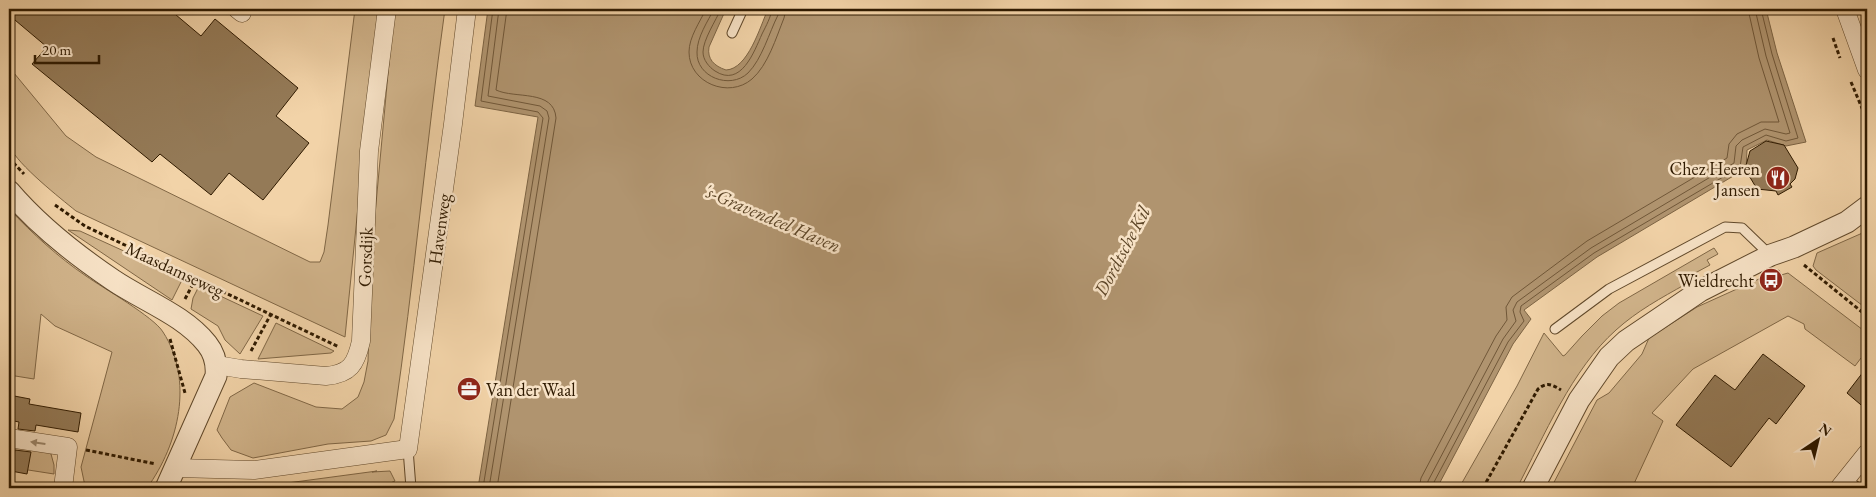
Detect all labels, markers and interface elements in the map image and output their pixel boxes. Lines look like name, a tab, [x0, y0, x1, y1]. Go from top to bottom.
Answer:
scale bar	[35, 32, 99, 64]
text: 20 m	[42, 40, 71, 59]
place label: Chez Heeren Jansen	[1670, 157, 1760, 201]
restaurant icon: Chez Heeren Jansen	[1765, 165, 1791, 191]
water label: 's-Gravendeel Haven	[700, 178, 844, 258]
street label: Havenweg	[423, 192, 455, 266]
water label: Dordtsche Kil	[1087, 201, 1156, 301]
street label: Gorsdijk	[352, 226, 378, 287]
street label: Maasdamseweg	[122, 236, 228, 302]
bus stop icon: Wieldrecht	[1758, 267, 1784, 293]
place label: Wieldrecht	[1678, 269, 1754, 292]
office icon: Van der Waal	[456, 376, 482, 402]
place label: Van der Waal	[486, 378, 576, 401]
north arrow	[1794, 414, 1844, 464]
text: N	[1816, 419, 1836, 440]
one-way arrow	[30, 438, 46, 446]

